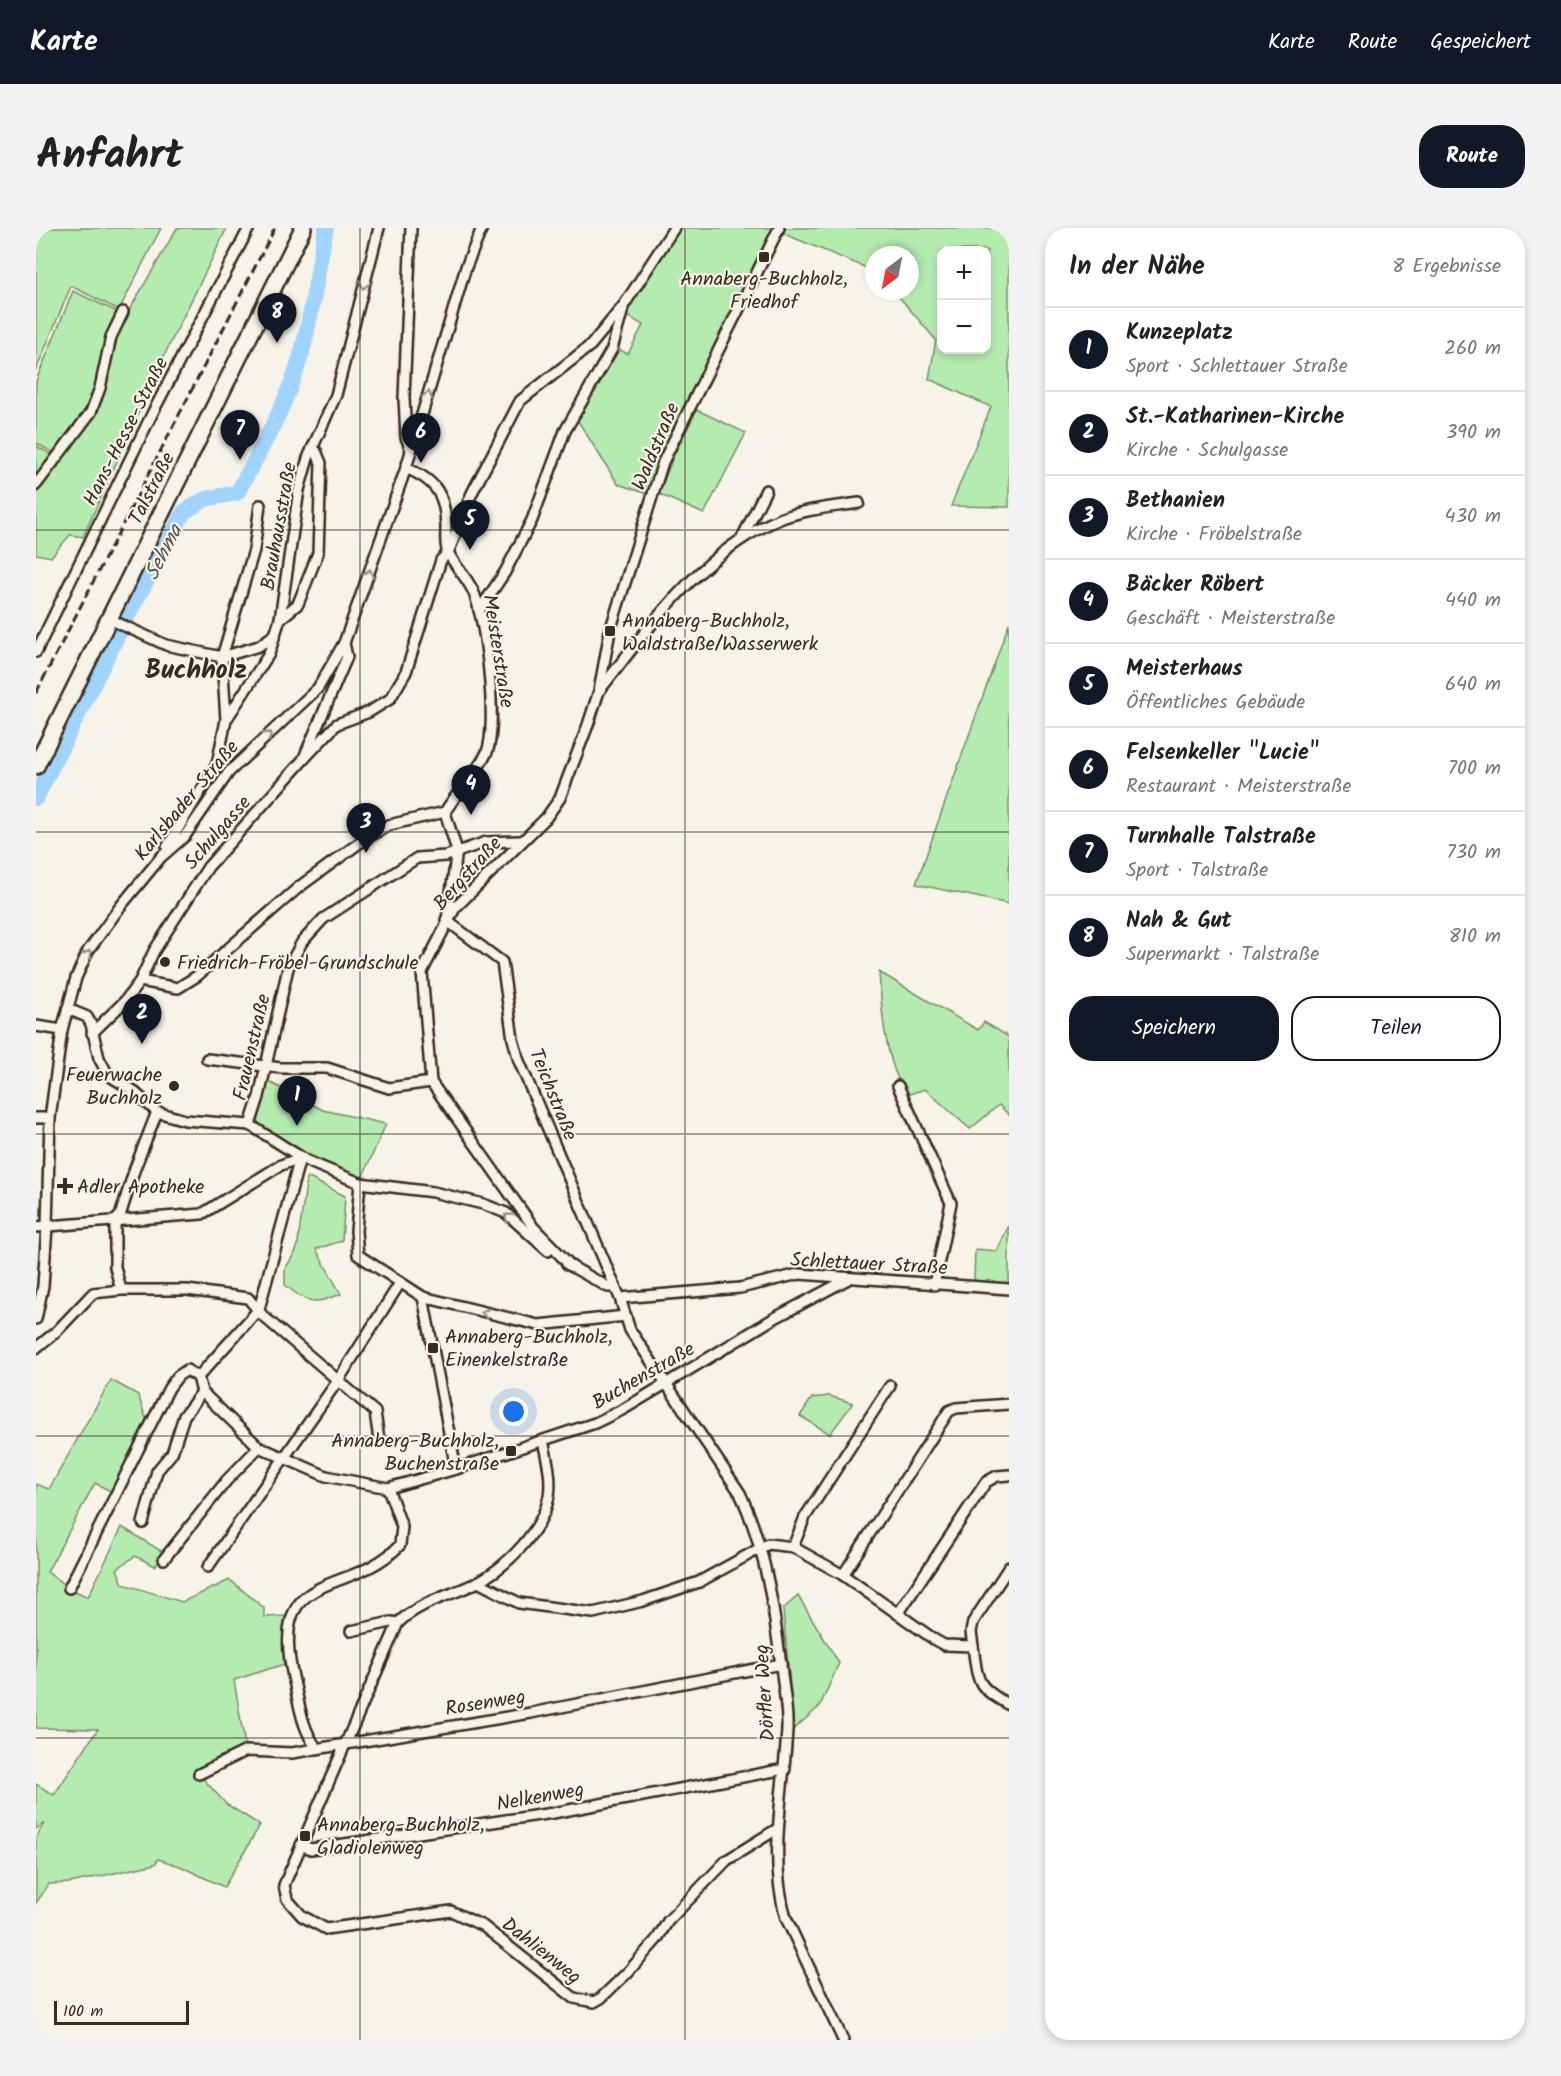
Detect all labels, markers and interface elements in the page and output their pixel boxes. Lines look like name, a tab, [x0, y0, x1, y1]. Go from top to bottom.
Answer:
text: Karte	[30, 20, 98, 65]
text: Karte	[1268, 26, 1315, 59]
text: Route	[1348, 26, 1397, 59]
text: Gespeichert	[1430, 26, 1531, 59]
text: Anfahrt	[36, 123, 183, 190]
button: Route	[1419, 125, 1525, 188]
north arrow	[865, 246, 919, 300]
map controls	[937, 246, 991, 354]
button: +	[937, 246, 991, 300]
text: In der Nähe	[1069, 246, 1205, 288]
marker: Annaberg-Buchholz, Friedhof	[757, 250, 771, 264]
text: 8 Ergebnisse	[1392, 251, 1501, 283]
place label: Annaberg-Buchholz, Friedhof	[680, 264, 848, 319]
one-way arrow	[359, 279, 372, 289]
pin: 8	[258, 294, 296, 343]
button: −	[937, 300, 991, 354]
text: Kunzeplatz	[1126, 316, 1233, 351]
text: 1	[1085, 333, 1092, 365]
text: 260 m	[1444, 333, 1501, 365]
text: Sport · Schlettauer Straße	[1126, 351, 1348, 383]
street label: Hans-Hesse-Straße	[75, 352, 178, 512]
one-way arrow	[421, 390, 434, 400]
street label: Waldstraße	[624, 398, 690, 496]
text: St.-Katharinen-Kirche	[1126, 400, 1344, 435]
pin: 7	[220, 410, 260, 460]
pin: 6	[402, 414, 440, 463]
text: 2	[1083, 417, 1094, 449]
text: 390 m	[1446, 417, 1501, 449]
text: Kirche · Schulgasse	[1126, 435, 1288, 467]
street label: Talstraße	[121, 447, 185, 531]
street label: Brauhausstraße	[253, 460, 307, 593]
text: Bethanien	[1126, 484, 1225, 519]
pin: 5	[450, 500, 490, 550]
text: 3	[1083, 501, 1094, 533]
text: 430 m	[1445, 501, 1501, 533]
water label: Sehma	[136, 518, 193, 586]
text: Kirche · Fröbelstraße	[1126, 519, 1302, 551]
one-way arrow	[361, 568, 374, 579]
text: Bäcker Röbert	[1126, 568, 1264, 603]
text: 4	[1083, 585, 1094, 617]
text: 440 m	[1445, 585, 1501, 617]
street label: Meisterstraße	[472, 592, 522, 710]
text: Geschäft · Meisterstraße	[1126, 603, 1335, 635]
place label: Annaberg-Buchholz, Waldstraße/Wasserwerk	[622, 606, 819, 661]
marker: Annaberg-Buchholz, Waldstraße/Wasserwerk	[603, 624, 617, 638]
district label: Buchholz	[145, 650, 247, 692]
text: Meisterhaus	[1126, 652, 1243, 687]
text: 5	[1083, 669, 1094, 701]
text: 640 m	[1445, 669, 1501, 701]
text: Öffentliches Gebäude	[1126, 687, 1305, 719]
one-way arrow	[262, 731, 272, 742]
street label: Karlsbader Straße	[127, 734, 248, 869]
text: Felsenkeller "Lucie"	[1126, 736, 1319, 771]
text: 6	[1083, 753, 1094, 785]
text: 700 m	[1448, 753, 1501, 785]
pin: 4	[452, 766, 490, 815]
text: Restaurant · Meisterstraße	[1126, 771, 1352, 803]
street label: Schulgasse	[177, 789, 260, 878]
pin: 3	[346, 804, 386, 853]
text: Turnhalle Talstraße	[1126, 820, 1316, 855]
street label: Bergstraße	[426, 830, 511, 919]
text: 7	[1084, 837, 1093, 869]
text: 730 m	[1446, 837, 1501, 869]
text: Sport · Talstraße	[1126, 855, 1268, 887]
text: Nah & Gut	[1126, 904, 1231, 939]
text: 8	[1083, 921, 1094, 953]
text: 810 m	[1449, 921, 1501, 953]
text: Supermarkt · Talstraße	[1126, 939, 1319, 971]
place label: Friedrich-Fröbel-Grundschule	[177, 948, 418, 980]
one-way arrow	[80, 950, 92, 961]
marker: Friedrich-Fröbel-Grundschule	[158, 955, 172, 969]
street label: Frauenstraße	[225, 991, 281, 1104]
pin: 2	[122, 994, 162, 1044]
button: Speichern	[1069, 996, 1279, 1061]
button: Teilen	[1291, 996, 1501, 1061]
street label: Teichstraße	[519, 1044, 585, 1146]
place label: Feuerwache Buchholz	[66, 1060, 162, 1115]
pin: 1	[278, 1076, 316, 1126]
marker: Feuerwache Buchholz	[167, 1079, 181, 1093]
place label: Adler Apotheke	[77, 1172, 204, 1204]
marker: Adler Apotheke	[58, 1179, 72, 1193]
one-way arrow	[504, 1213, 515, 1224]
street label: Schlettauer Straße	[790, 1245, 948, 1285]
one-way arrow	[480, 1307, 490, 1320]
place label: Annaberg-Buchholz, Einenkelstraße	[445, 1322, 613, 1377]
street label: Buchenstraße	[586, 1334, 702, 1419]
marker: Annaberg-Buchholz, Einenkelstraße	[426, 1341, 440, 1355]
your location	[499, 1397, 528, 1426]
place label: Annaberg-Buchholz, Buchenstraße	[331, 1426, 499, 1481]
marker: Annaberg-Buchholz, Buchenstraße	[504, 1444, 518, 1458]
street label: Dörfler Weg	[747, 1643, 785, 1742]
street label: Rosenweg	[443, 1682, 528, 1726]
street label: Nelkenweg	[494, 1775, 587, 1821]
place label: Annaberg-Buchholz, Gladiolenweg	[317, 1810, 485, 1865]
marker: Annaberg-Buchholz, Gladiolenweg	[298, 1829, 312, 1843]
street label: Dahlienweg	[494, 1910, 588, 1993]
scale bar	[54, 1998, 189, 2026]
text: 100 m	[63, 1999, 103, 2024]

